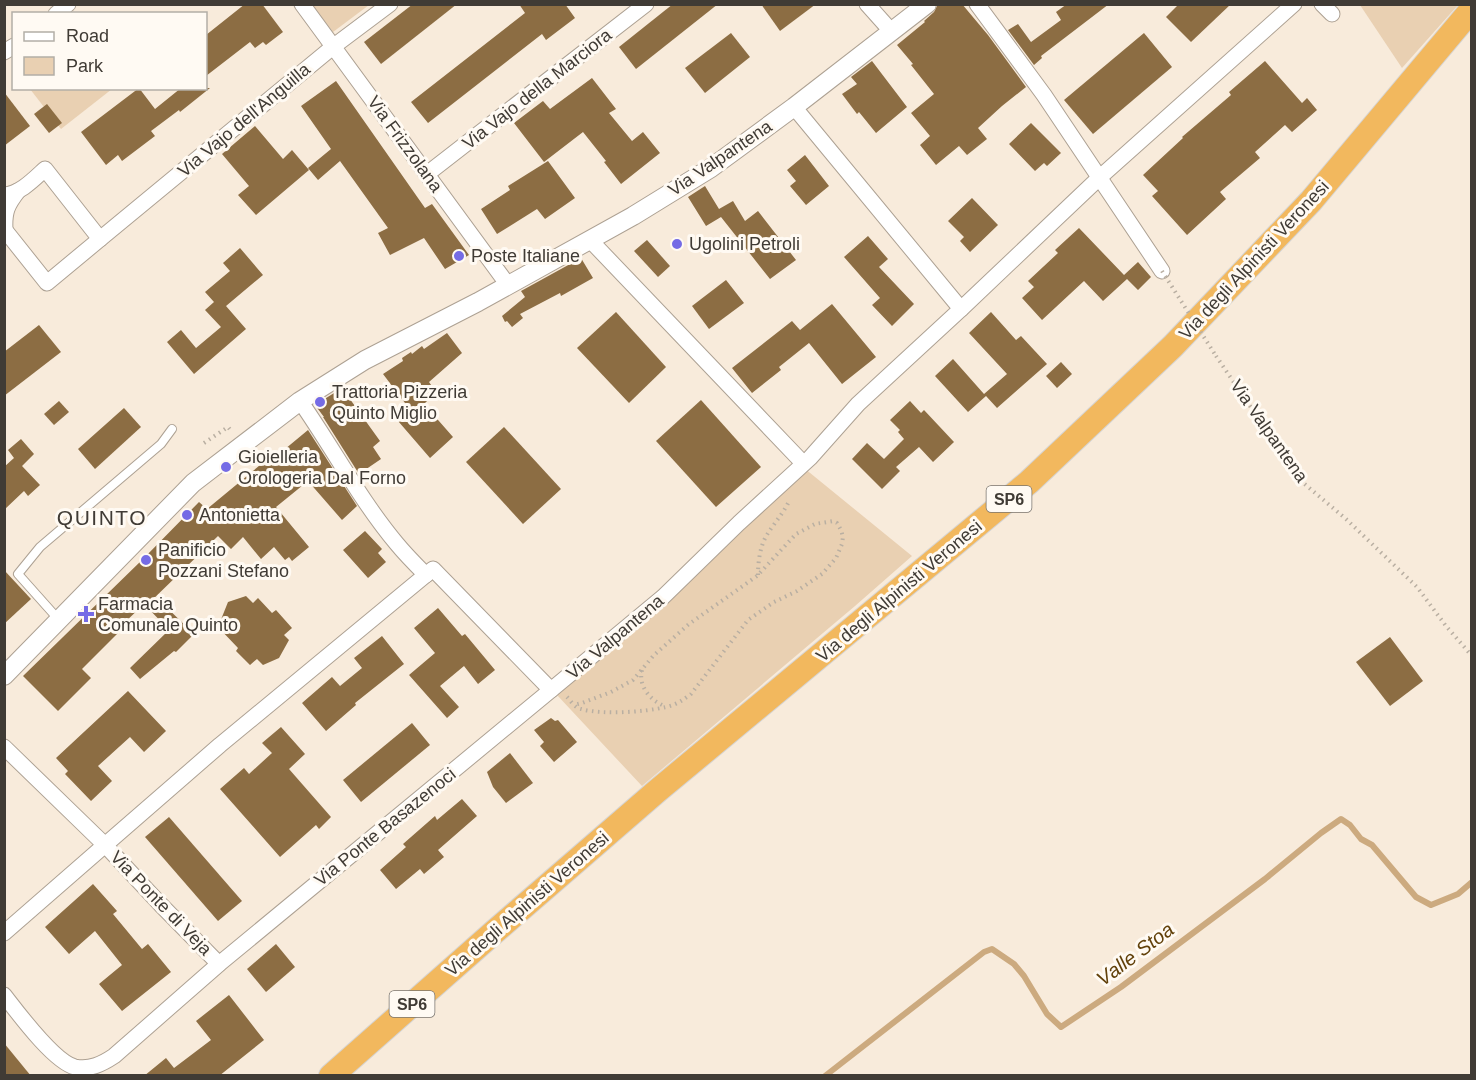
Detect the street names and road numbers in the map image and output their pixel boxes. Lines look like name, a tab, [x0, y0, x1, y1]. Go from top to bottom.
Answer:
street label: Via Vajo della Marciora	[459, 24, 616, 153]
street label: Via Vajo dell'Anguilla	[174, 58, 315, 181]
street label: Via Frizzolana	[363, 92, 447, 197]
street label: Via Valpantena	[664, 115, 776, 200]
street label: Via degli Alpinisti Veronesi	[1175, 176, 1333, 344]
street label: Via Valpantena	[1226, 376, 1312, 487]
road number: SP6	[986, 486, 1032, 512]
street label: Via degli Alpinisti Veronesi	[812, 516, 986, 666]
street label: Via Valpantena	[562, 590, 668, 683]
street label: Via Ponte Basazenoci	[310, 764, 460, 890]
street label: Via degli Alpinisti Veronesi	[441, 828, 613, 980]
street label: Via Ponte di Veja	[106, 847, 216, 960]
road number: SP6	[390, 991, 434, 1017]

